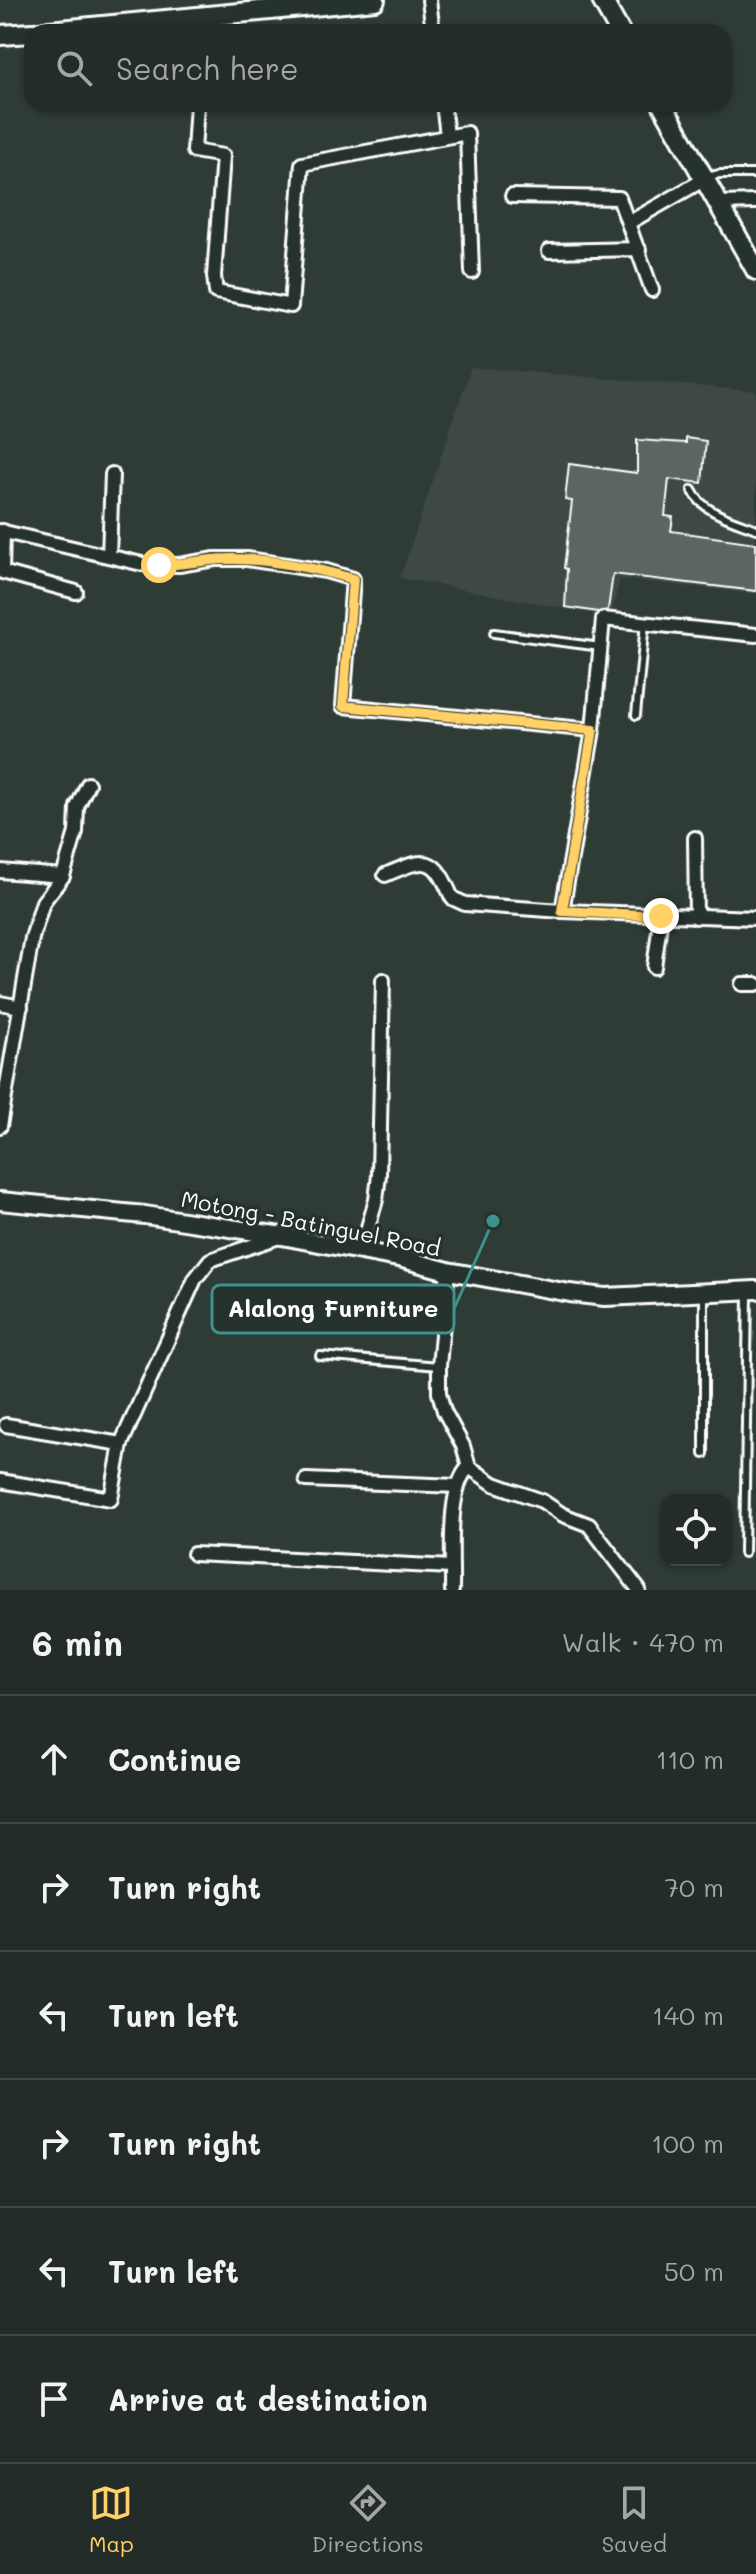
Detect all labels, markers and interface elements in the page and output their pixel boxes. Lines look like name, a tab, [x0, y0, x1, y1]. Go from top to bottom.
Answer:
search box	[24, 24, 732, 112]
icon: search	[52, 46, 96, 90]
text: Search here	[116, 48, 299, 88]
route start	[141, 547, 177, 583]
route end	[643, 898, 679, 934]
street label: Motong - Batinguel Road	[179, 1184, 443, 1262]
callout: Alalong Furniture	[212, 1285, 454, 1333]
text: Alalong Furniture	[228, 1292, 438, 1323]
map controls	[660, 1494, 732, 1566]
button: locate	[660, 1494, 732, 1566]
text: 6 min	[32, 1620, 123, 1665]
text: Walk · 470 m	[562, 1625, 724, 1659]
icon: ahead	[32, 1737, 76, 1781]
text: Continue	[108, 1739, 241, 1779]
text: 110 m	[656, 1742, 724, 1776]
icon: right	[32, 1865, 76, 1909]
text: Turn right	[108, 1867, 261, 1907]
text: 70 m	[664, 1870, 724, 1904]
icon: left	[32, 1993, 76, 2037]
text: Turn left	[108, 1995, 239, 2035]
text: 140 m	[652, 1998, 724, 2032]
icon: right	[32, 2121, 76, 2165]
text: Turn right	[108, 2123, 261, 2163]
text: 100 m	[651, 2126, 724, 2160]
icon: left	[32, 2249, 76, 2293]
text: Turn left	[108, 2251, 239, 2291]
text: 50 m	[664, 2254, 724, 2288]
icon: arrive	[32, 2377, 76, 2421]
text: Arrive at destination	[108, 2379, 428, 2419]
tab: Map	[89, 2481, 134, 2558]
tab: Directions	[312, 2481, 424, 2558]
tab: Saved	[602, 2481, 667, 2558]

